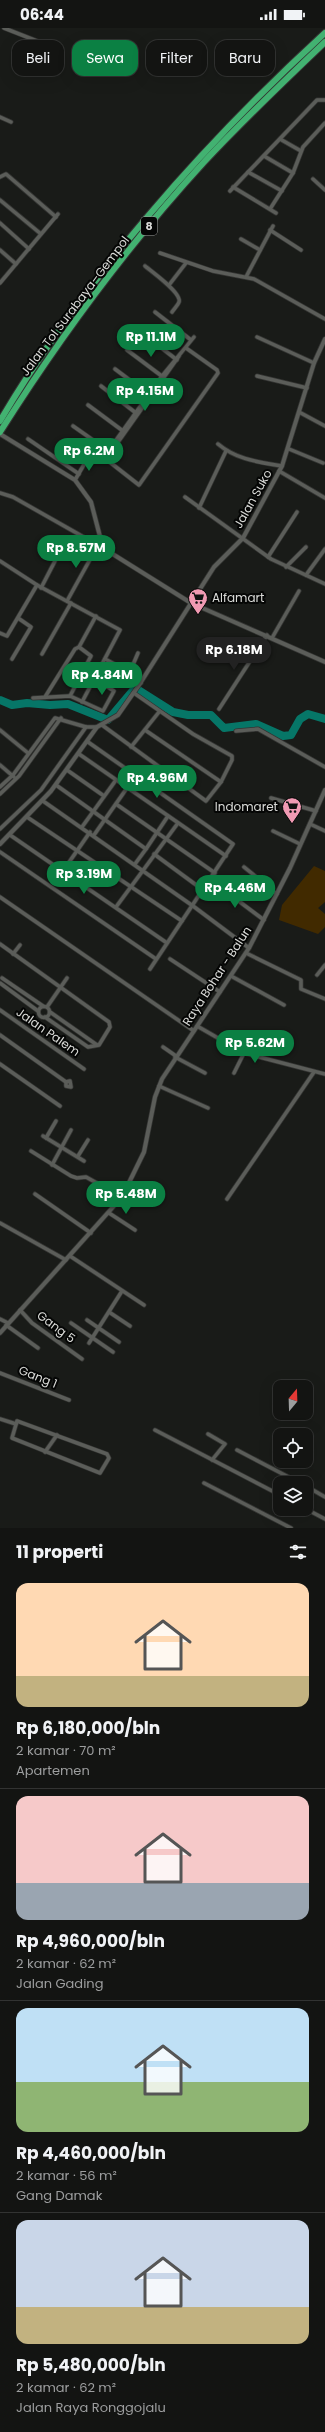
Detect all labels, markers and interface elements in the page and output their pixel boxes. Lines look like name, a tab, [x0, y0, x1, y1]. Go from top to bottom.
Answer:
text: 06:44	[20, 4, 64, 25]
chip: Beli	[12, 40, 64, 76]
chip: Sewa	[72, 40, 138, 76]
chip: Filter	[146, 40, 207, 76]
chip: Baru	[215, 40, 275, 76]
road number: 8	[141, 217, 157, 235]
street label: Jalan Tol Surabaya–Gempol	[16, 232, 133, 379]
pin: Rp 11.1M	[110, 324, 192, 358]
text: Rp 11.1M	[126, 327, 176, 346]
pin: Rp 4.15M	[104, 378, 186, 412]
text: Rp 4.15M	[116, 381, 174, 400]
pin: Rp 6.2M	[52, 438, 126, 472]
text: Rp 6.2M	[63, 441, 115, 460]
street label: Jalan Suko	[229, 466, 276, 531]
pin: Rp 8.57M	[35, 535, 117, 569]
text: Rp 8.57M	[46, 538, 106, 557]
supermarket icon: Alfamart	[187, 587, 209, 615]
place label: Alfamart	[212, 589, 264, 606]
pin: Rp 6.18M	[193, 637, 275, 671]
text: Rp 6.18M	[205, 640, 263, 659]
pin: Rp 4.84M	[61, 662, 143, 696]
text: Rp 4.84M	[71, 665, 133, 684]
pin: Rp 4.96M	[116, 765, 198, 799]
text: Rp 4.96M	[127, 768, 187, 787]
supermarket icon: Indomaret	[281, 796, 303, 824]
place label: Indomaret	[215, 798, 278, 815]
pin: Rp 3.19M	[43, 861, 125, 895]
text: Rp 3.19M	[56, 864, 112, 883]
pin: Rp 4.46M	[194, 875, 276, 909]
text: Rp 4.46M	[204, 878, 266, 897]
street label: Raya Bohar - Balun	[178, 923, 255, 1029]
street label: Jalan Palem	[13, 1003, 84, 1060]
pin: Rp 5.62M	[214, 1030, 296, 1064]
text: Rp 5.62M	[225, 1033, 285, 1052]
pin: Rp 5.48M	[85, 1181, 167, 1215]
text: Rp 5.48M	[95, 1184, 157, 1203]
street label: Gang 5	[34, 1307, 79, 1347]
street label: Gang 1	[16, 1361, 60, 1392]
north arrow	[273, 1380, 313, 1420]
map controls	[273, 1380, 313, 1516]
button: locate	[273, 1428, 313, 1468]
button: layers	[273, 1476, 313, 1516]
text: 11 properti	[16, 1540, 103, 1564]
icon: filters	[287, 1541, 309, 1563]
icon: home	[127, 1609, 199, 1681]
text: Rp 6,180,000/bln	[16, 1716, 160, 1740]
text: 2 kamar · 70 m²	[16, 1741, 116, 1760]
text: Apartemen	[16, 1761, 90, 1780]
icon: home	[127, 1822, 199, 1894]
text: Rp 4,960,000/bln	[16, 1929, 165, 1953]
text: 2 kamar · 62 m²	[16, 1954, 116, 1973]
text: Jalan Gading	[16, 1974, 103, 1993]
icon: home	[127, 2034, 199, 2106]
text: Rp 4,460,000/bln	[16, 2141, 166, 2165]
text: 2 kamar · 56 m²	[16, 2166, 117, 2185]
text: Gang Damak	[16, 2186, 102, 2205]
icon: home	[127, 2246, 199, 2318]
text: Rp 5,480,000/bln	[16, 2353, 166, 2377]
text: 2 kamar · 62 m²	[16, 2378, 116, 2397]
text: Jalan Raya Ronggojalu	[16, 2398, 166, 2417]

